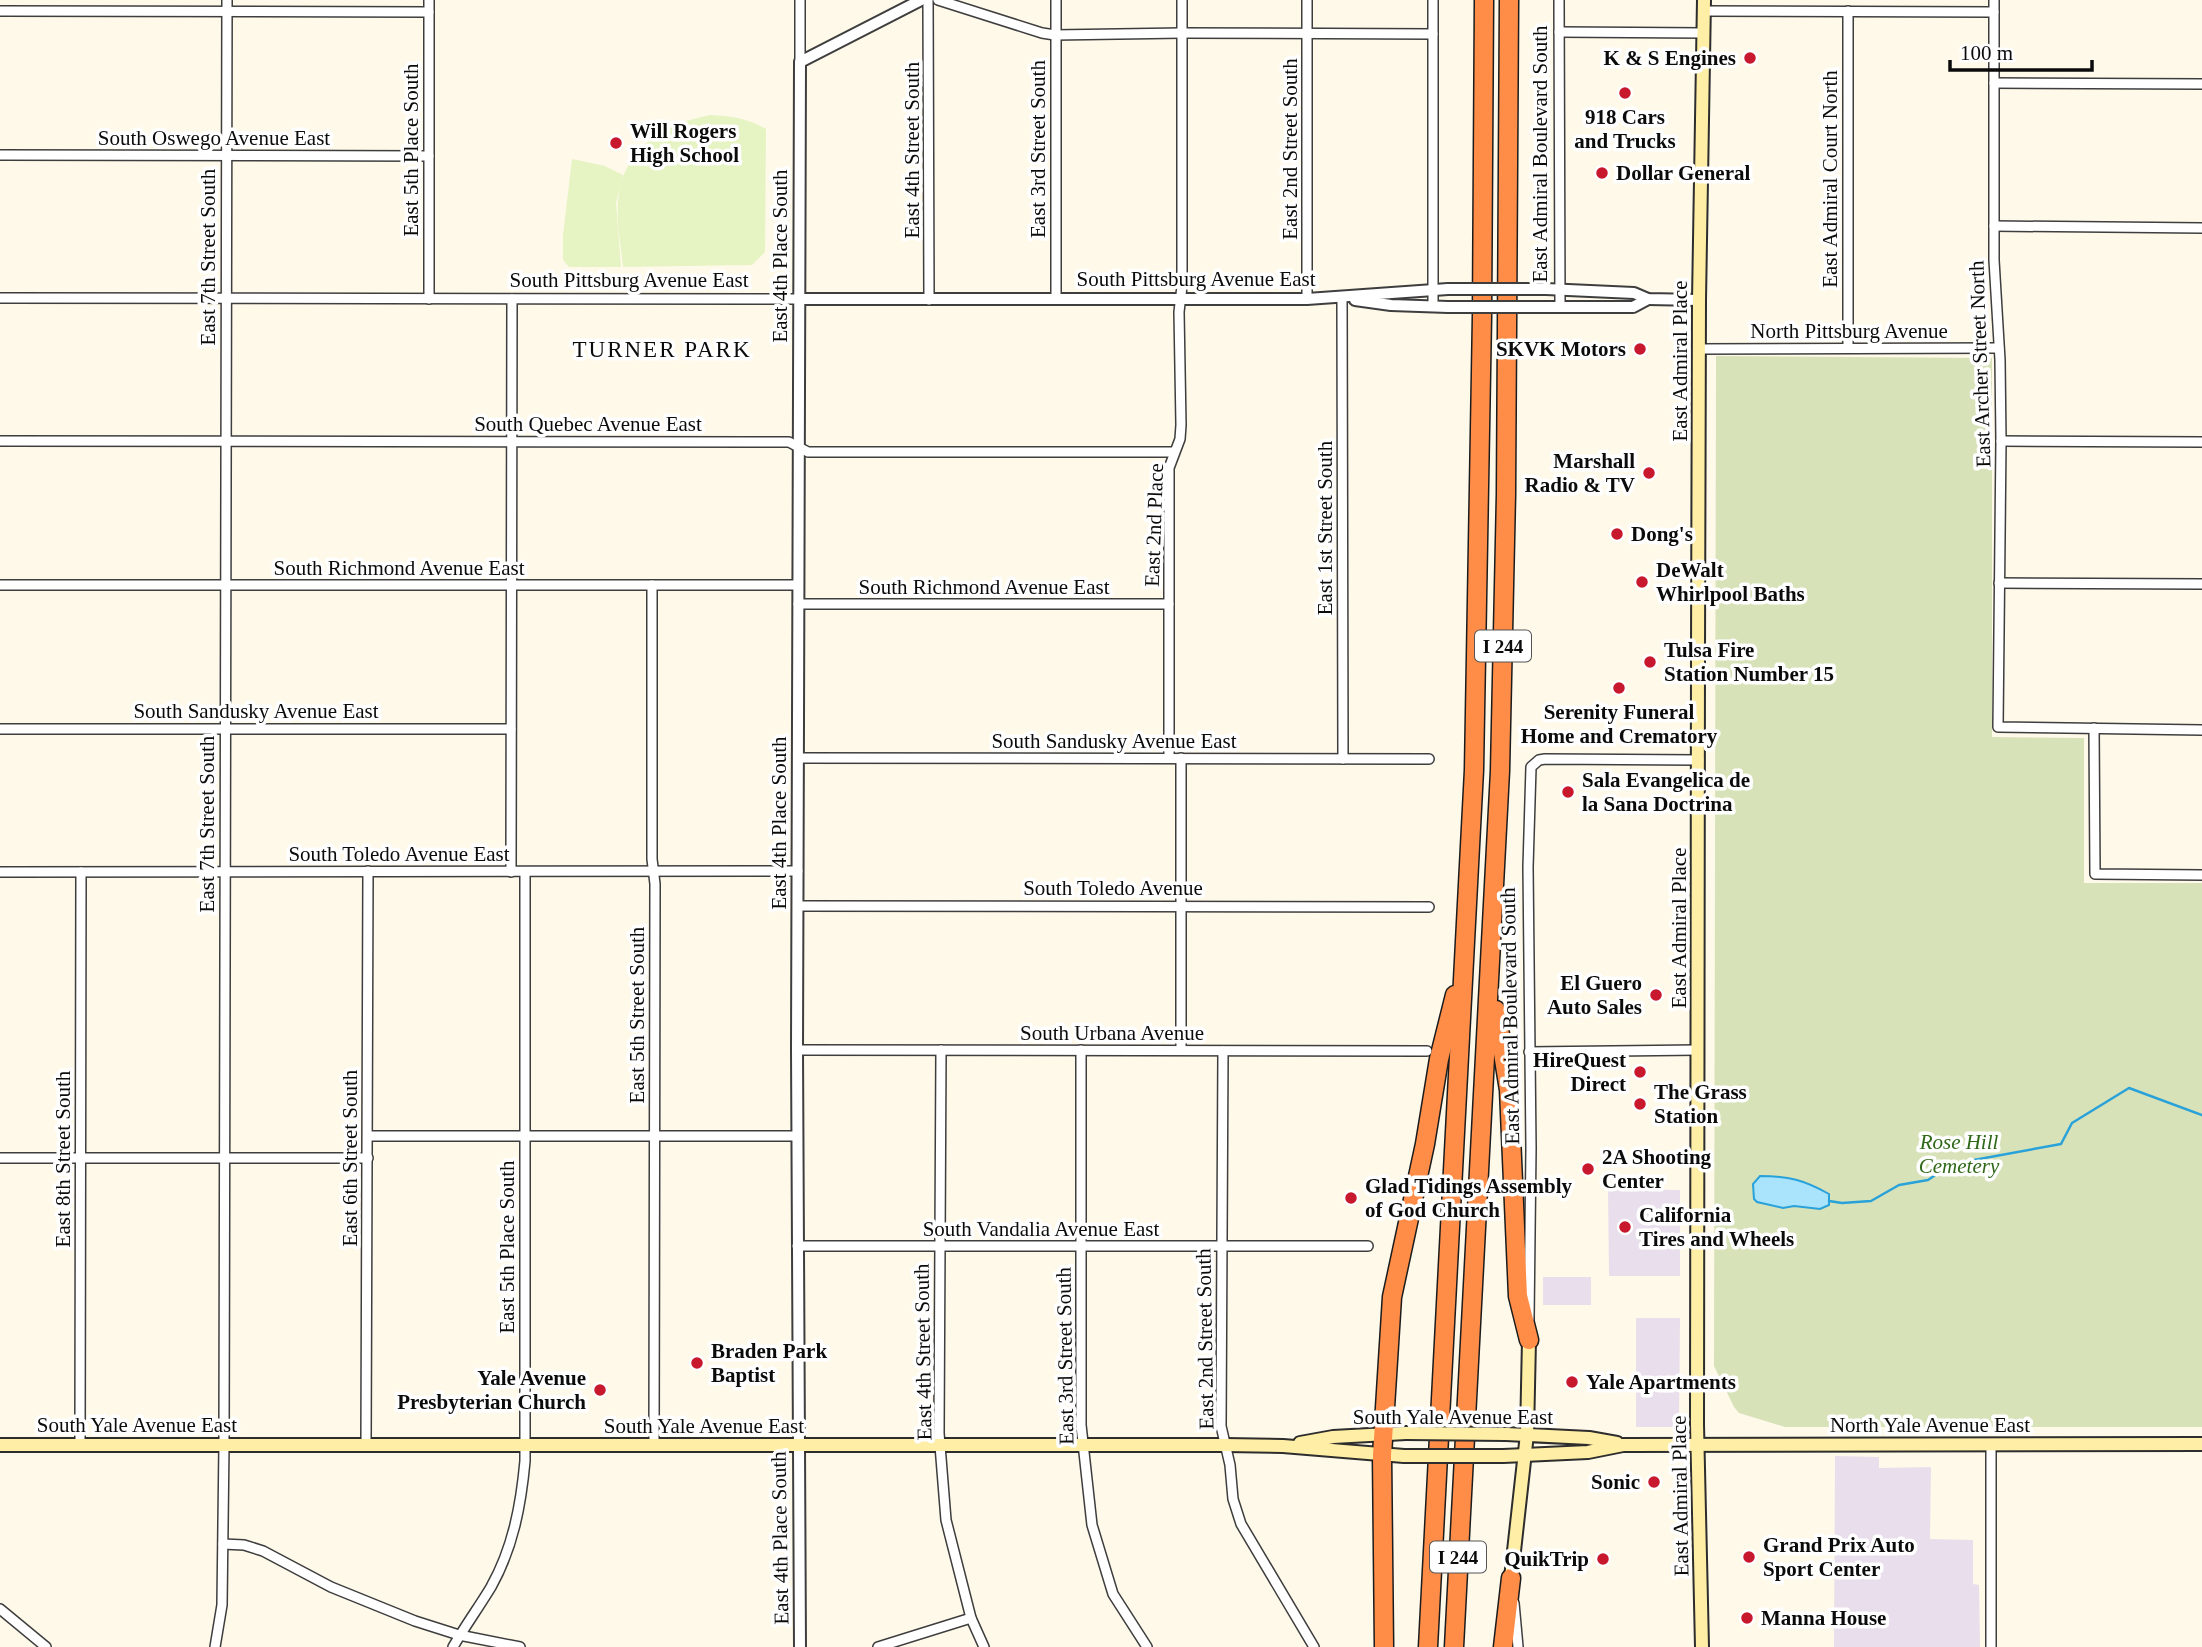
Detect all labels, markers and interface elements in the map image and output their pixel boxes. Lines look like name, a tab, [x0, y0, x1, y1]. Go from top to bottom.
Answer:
street label: East Admiral Boulevard South	[1528, 25, 1552, 283]
scale bar	[1950, 28, 2092, 72]
text: 100 m	[1960, 41, 2013, 65]
place label: K & S Engines	[1604, 46, 1736, 70]
marker: K & S Engines	[1742, 50, 1758, 66]
street label: East 2nd Street South	[1278, 58, 1302, 240]
street label: East 3rd Street South	[1026, 60, 1050, 238]
street label: East 4th Street South	[900, 61, 924, 238]
street label: East 5th Place South	[399, 63, 423, 237]
street label: East Admiral Court North	[1818, 70, 1842, 288]
marker: 918 Cars and Trucks	[1617, 85, 1633, 101]
place label: 918 Cars and Trucks	[1574, 105, 1676, 153]
place label: Will Rogers High School	[630, 119, 739, 167]
street label: South Oswego Avenue East	[98, 126, 330, 150]
marker: Will Rogers High School	[608, 135, 624, 151]
place label: Dollar General	[1616, 161, 1751, 185]
marker: Dollar General	[1594, 165, 1610, 181]
street label: East 7th Street South	[196, 168, 220, 345]
street label: East 4th Place South	[768, 169, 792, 343]
street label: East Archer Street North	[1964, 260, 1996, 468]
street label: South Pittsburg Avenue East	[1077, 267, 1316, 291]
street label: South Pittsburg Avenue East	[510, 268, 749, 292]
street label: East Admiral Place	[1668, 281, 1692, 441]
street label: North Pittsburg Avenue	[1750, 319, 1948, 343]
district label: TURNER PARK	[573, 337, 752, 362]
place label: SKVK Motors	[1496, 337, 1626, 361]
marker: SKVK Motors	[1632, 341, 1648, 357]
street label: South Quebec Avenue East	[474, 412, 702, 436]
street label: East 1st Street South	[1313, 440, 1337, 615]
place label: Marshall Radio & TV	[1525, 449, 1635, 497]
street label: East 2nd Place	[1140, 463, 1168, 587]
marker: Marshall Radio & TV	[1641, 465, 1657, 481]
place label: Dong's	[1631, 522, 1693, 546]
marker: Dong's	[1609, 526, 1625, 542]
street label: South Richmond Avenue East	[273, 556, 525, 580]
place label: DeWalt Whirlpool Baths	[1656, 558, 1805, 606]
marker: DeWalt Whirlpool Baths	[1634, 574, 1650, 590]
street label: South Richmond Avenue East	[858, 575, 1110, 599]
road number: I 244	[1475, 631, 1531, 662]
place label: Tulsa Fire Station Number 15	[1664, 638, 1834, 686]
marker: Tulsa Fire Station Number 15	[1642, 654, 1658, 670]
marker: Serenity Funeral Home and Crematory	[1611, 680, 1627, 696]
street label: South Sandusky Avenue East	[133, 699, 379, 723]
place label: Serenity Funeral Home and Crematory	[1521, 700, 1718, 748]
street label: South Sandusky Avenue East	[991, 729, 1237, 753]
street label: East 7th Street South	[195, 735, 219, 912]
street label: East 4th Place South	[767, 736, 791, 910]
place label: Sala Evangelica de la Sana Doctrina	[1582, 768, 1750, 816]
marker: Sala Evangelica de la Sana Doctrina	[1560, 784, 1576, 800]
street label: South Toledo Avenue East	[288, 842, 510, 866]
street label: East Admiral Place	[1667, 848, 1691, 1008]
street label: South Toledo Avenue	[1023, 876, 1203, 900]
street label: East Admiral Boulevard South	[1496, 887, 1524, 1145]
street label: East 5th Street South	[625, 926, 649, 1103]
place label: El Guero Auto Sales	[1547, 971, 1642, 1019]
marker: El Guero Auto Sales	[1648, 987, 1664, 1003]
street label: South Urbana Avenue	[1020, 1021, 1204, 1045]
place label: HireQuest Direct	[1533, 1048, 1626, 1096]
marker: HireQuest Direct	[1632, 1064, 1648, 1080]
street label: East 6th Street South	[338, 1069, 362, 1246]
street label: East 8th Street South	[51, 1070, 75, 1247]
place label: The Grass Station	[1654, 1080, 1747, 1128]
marker: The Grass Station	[1632, 1096, 1648, 1112]
park label: Rose Hill Cemetery	[1919, 1130, 2000, 1178]
place label: 2A Shooting Center	[1602, 1145, 1712, 1193]
street label: East 5th Place South	[495, 1160, 519, 1334]
marker: 2A Shooting Center	[1580, 1161, 1596, 1177]
place label: Glad Tidings Assembly of God Church	[1365, 1174, 1572, 1222]
marker: Glad Tidings Assembly of God Church	[1343, 1190, 1359, 1206]
place label: California Tires and Wheels	[1639, 1203, 1794, 1251]
street label: South Vandalia Avenue East	[923, 1217, 1159, 1241]
marker: California Tires and Wheels	[1617, 1219, 1633, 1235]
street label: East 2nd Street South	[1191, 1248, 1219, 1430]
street label: East 4th Street South	[909, 1263, 937, 1441]
street label: East 3rd Street South	[1051, 1266, 1079, 1445]
place label: Braden Park Baptist	[711, 1339, 827, 1387]
marker: Braden Park Baptist	[689, 1355, 705, 1371]
place label: Yale Avenue Presbyterian Church	[397, 1366, 586, 1414]
place label: Yale Apartments	[1586, 1370, 1736, 1394]
marker: Yale Apartments	[1564, 1374, 1580, 1390]
marker: Yale Avenue Presbyterian Church	[592, 1382, 608, 1398]
street label: South Yale Avenue East	[1353, 1405, 1553, 1429]
street label: South Yale Avenue East	[37, 1413, 237, 1437]
street label: North Yale Avenue East	[1830, 1413, 2030, 1437]
street label: South Yale Avenue East	[604, 1414, 804, 1438]
street label: East Admiral Place	[1667, 1415, 1693, 1577]
street label: East 4th Place South	[766, 1451, 794, 1625]
place label: Sonic	[1591, 1470, 1640, 1494]
marker: Sonic	[1646, 1474, 1662, 1490]
place label: Grand Prix Auto Sport Center	[1763, 1533, 1915, 1581]
road number: I 244	[1430, 1541, 1486, 1572]
place label: QuikTrip	[1504, 1547, 1589, 1571]
marker: Grand Prix Auto Sport Center	[1741, 1549, 1757, 1565]
marker: QuikTrip	[1595, 1551, 1611, 1567]
place label: Manna House	[1761, 1606, 1886, 1630]
marker: Manna House	[1739, 1610, 1755, 1626]

